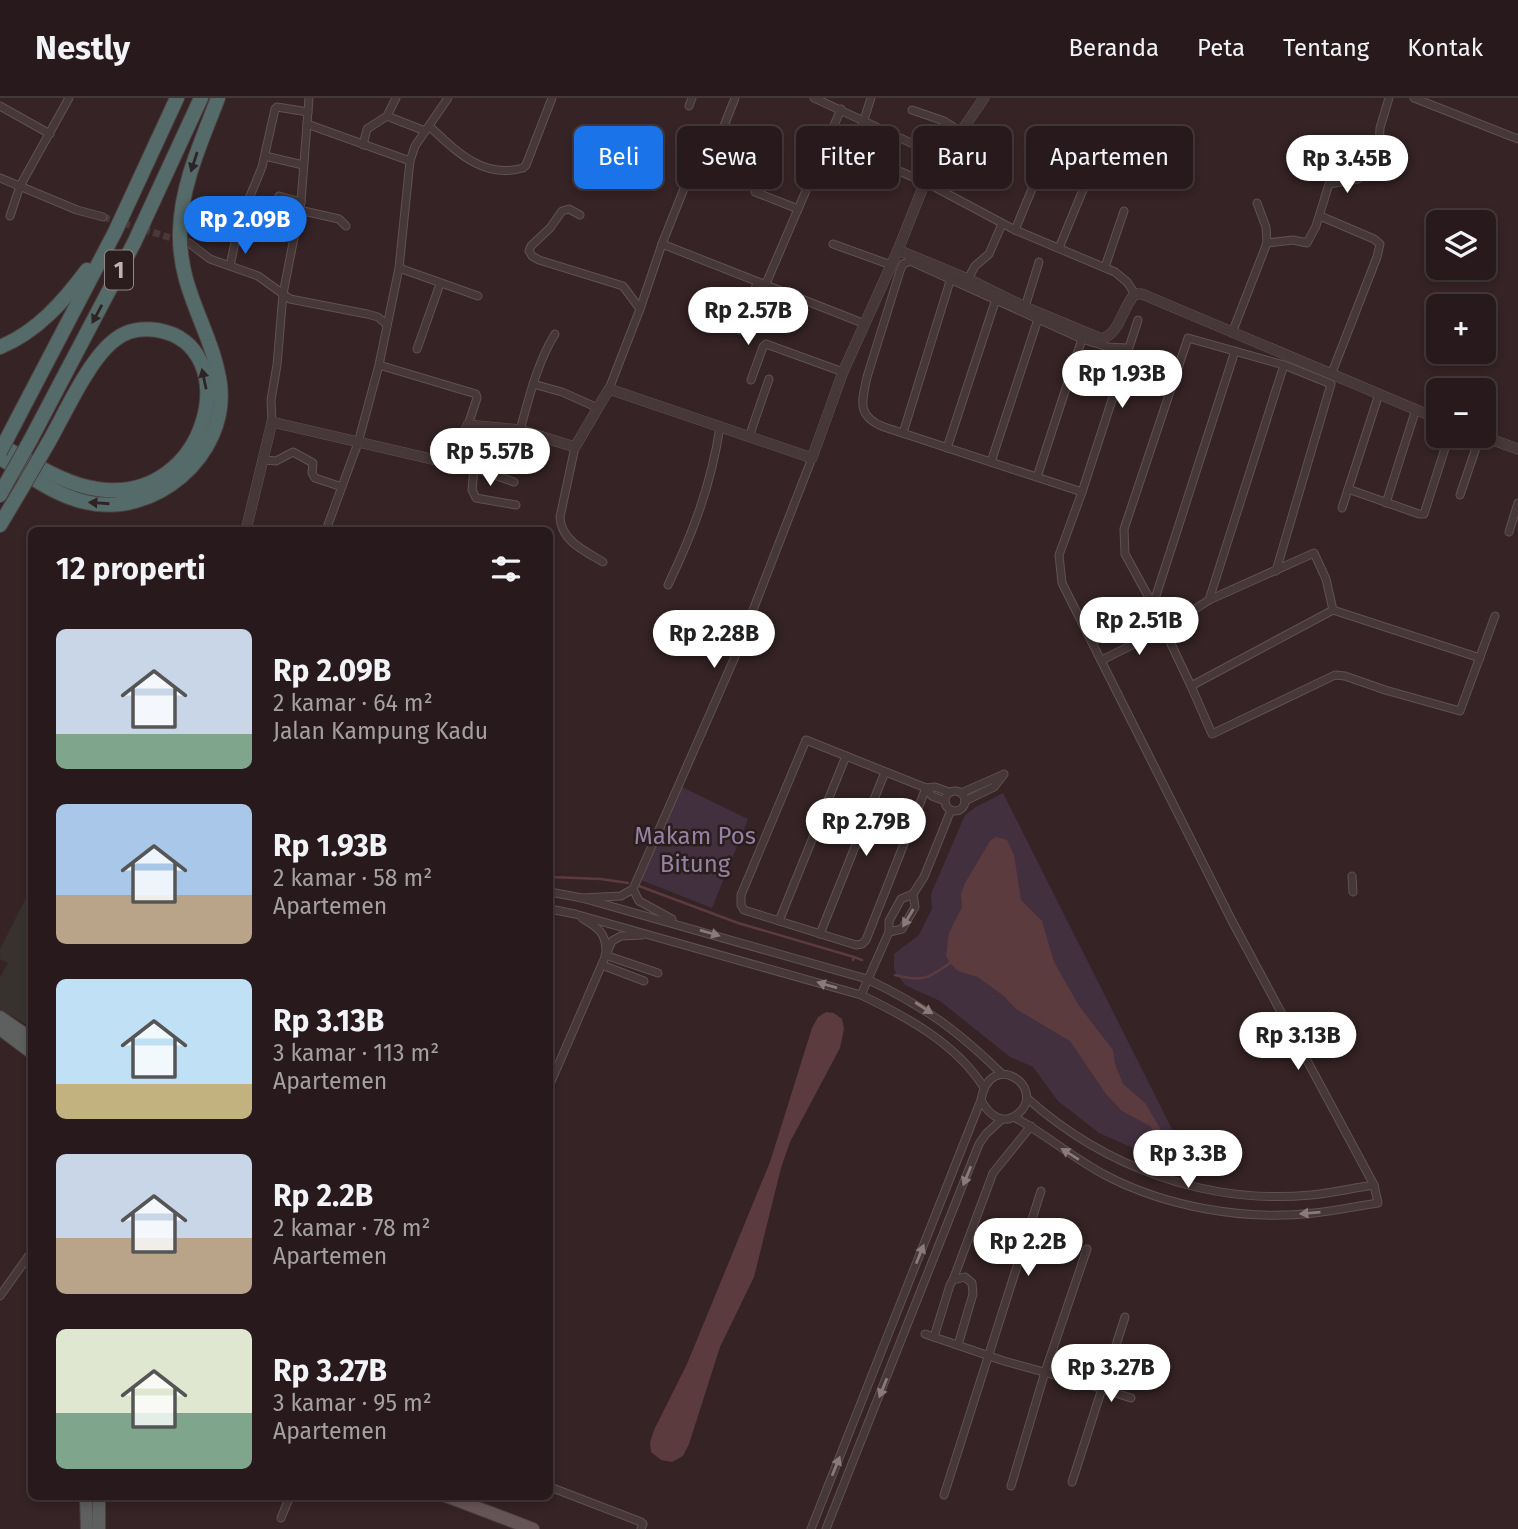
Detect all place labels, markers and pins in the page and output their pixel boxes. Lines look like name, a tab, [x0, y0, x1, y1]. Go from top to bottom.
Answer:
pin: Rp 3.45B	[1275, 136, 1419, 195]
pin: Rp 2.09B	[173, 197, 317, 256]
pin: Rp 2.57B	[676, 288, 820, 347]
pin: Rp 1.93B	[1050, 350, 1194, 410]
pin: Rp 5.57B	[418, 428, 562, 488]
pin: Rp 2.51B	[1067, 598, 1211, 657]
pin: Rp 2.28B	[642, 610, 786, 670]
pin: Rp 2.79B	[794, 798, 938, 858]
pin: Rp 3.13B	[1226, 1012, 1370, 1072]
pin: Rp 3.3B	[1123, 1130, 1253, 1190]
pin: Rp 2.2B	[963, 1218, 1093, 1278]
pin: Rp 3.27B	[1039, 1344, 1183, 1404]

